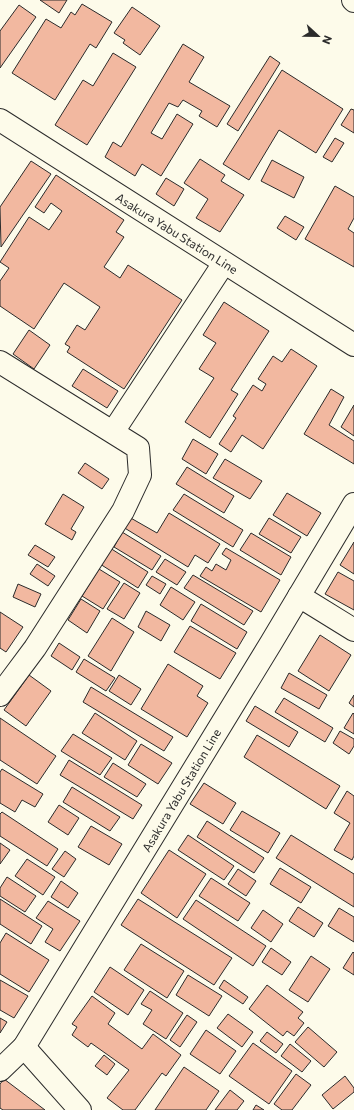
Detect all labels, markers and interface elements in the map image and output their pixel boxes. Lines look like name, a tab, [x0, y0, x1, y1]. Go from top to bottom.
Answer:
north arrow	[298, 16, 338, 56]
text: N	[320, 34, 335, 46]
street label: Asakura Yabu Station Line	[113, 190, 241, 276]
street label: Asakura Yabu Station Line	[139, 726, 223, 854]

